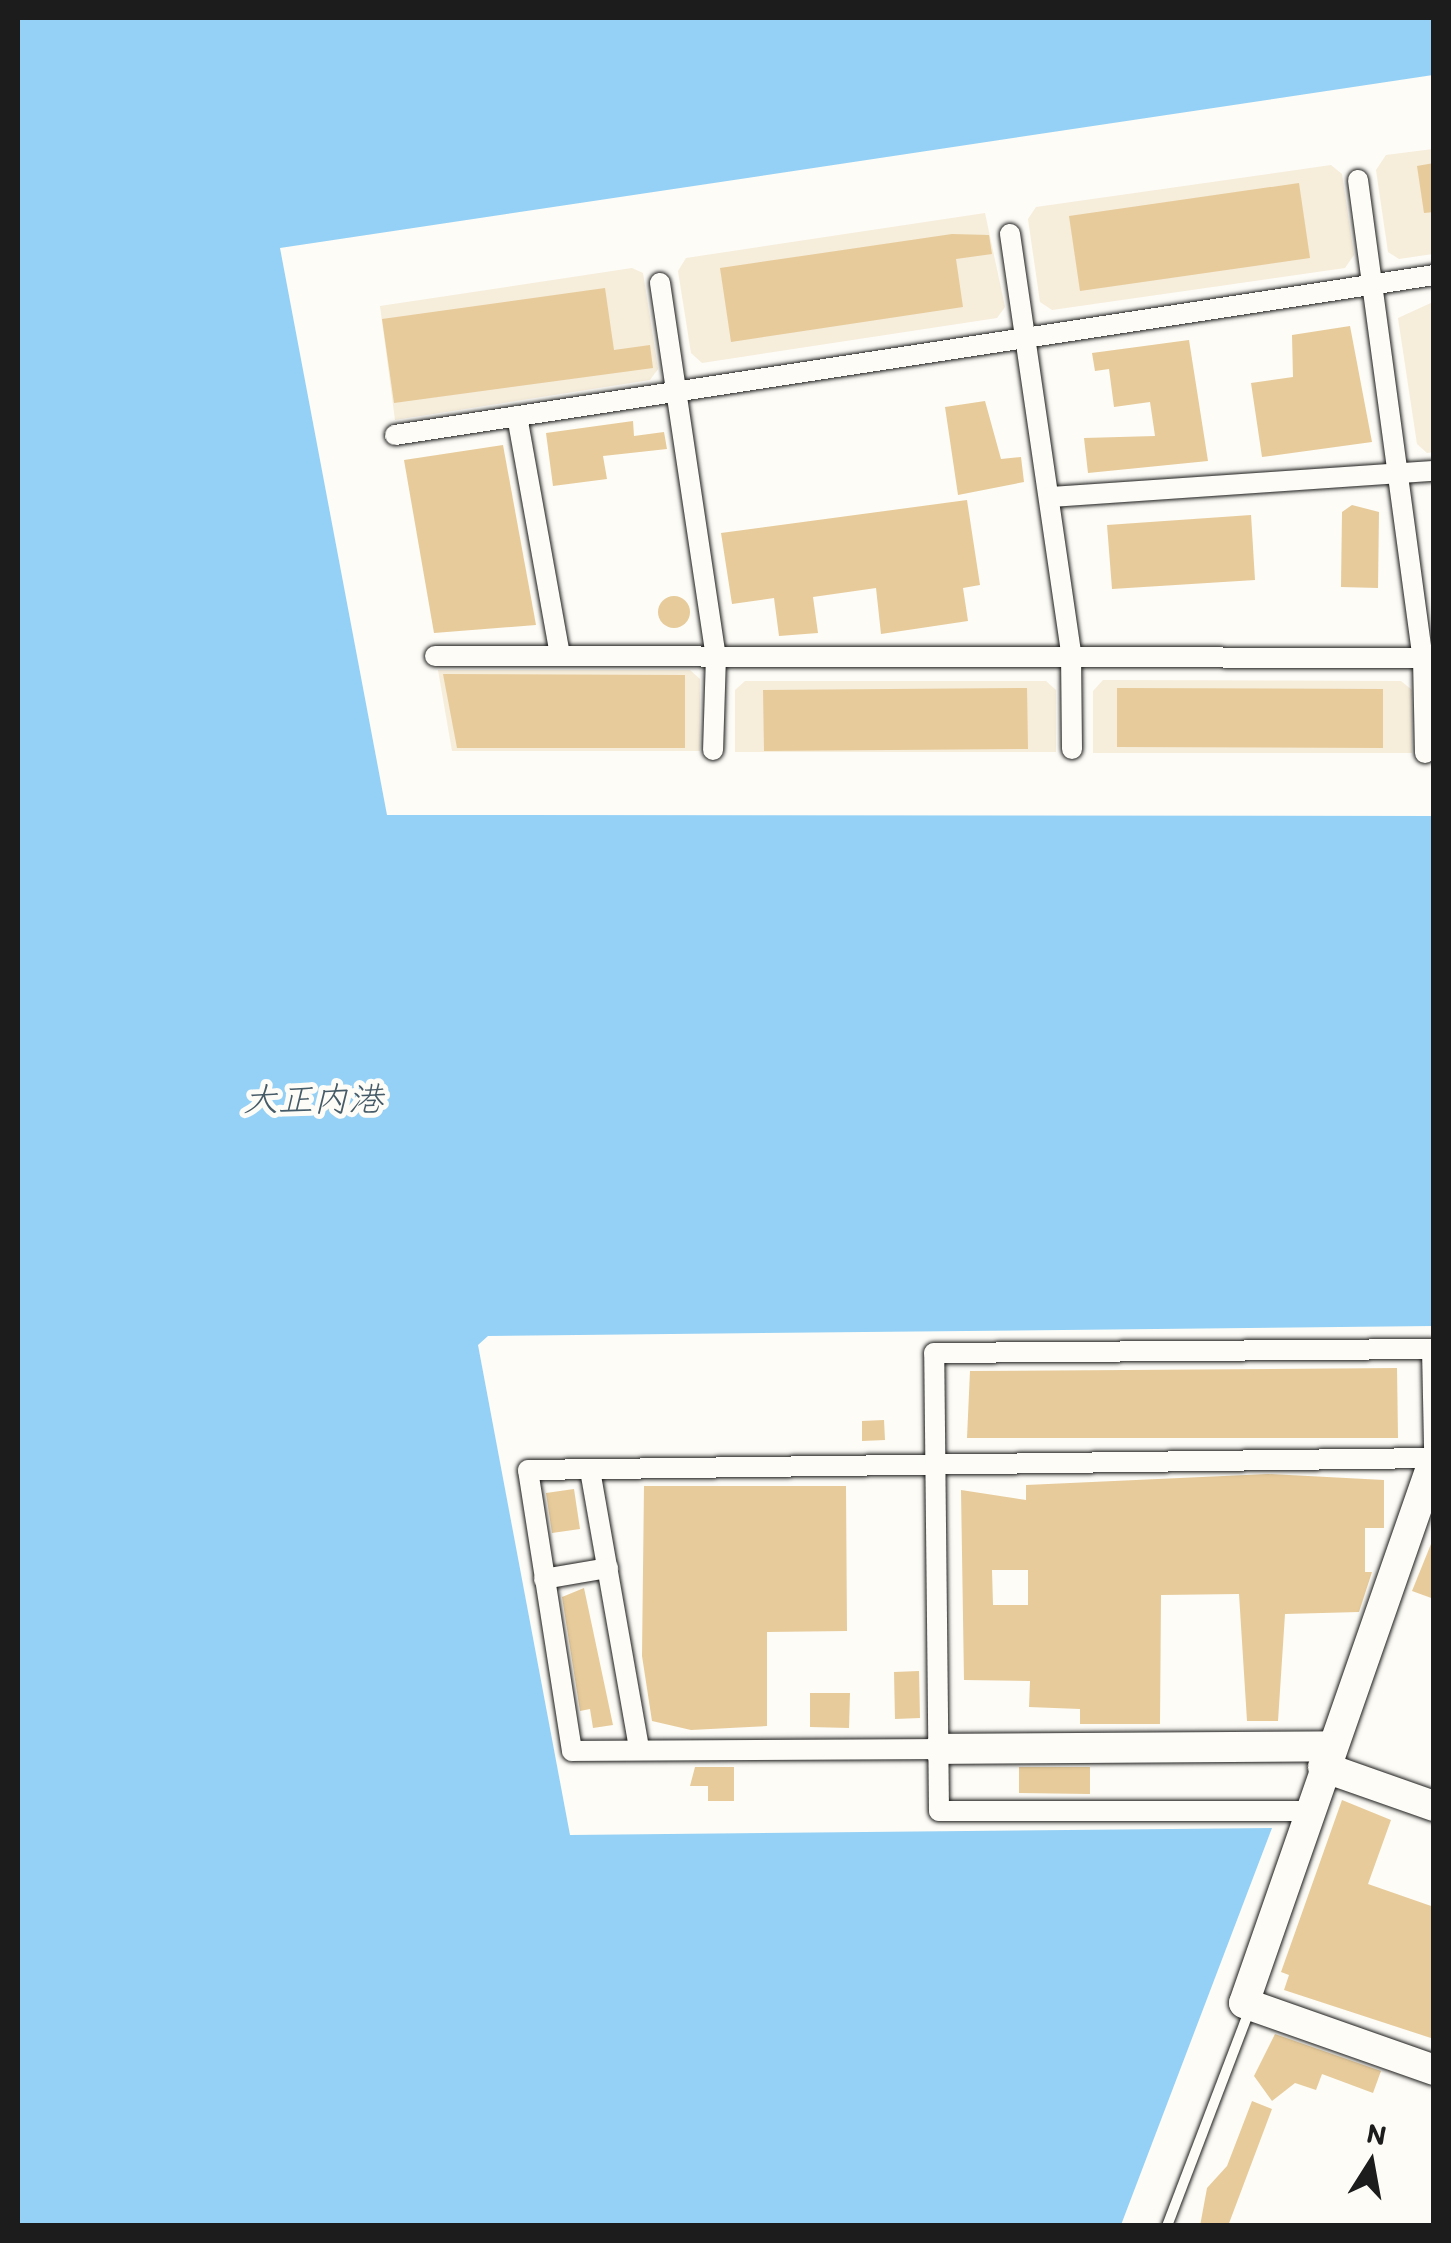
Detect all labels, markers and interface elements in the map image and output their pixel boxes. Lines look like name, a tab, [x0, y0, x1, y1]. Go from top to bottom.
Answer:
water label: 大正内港	[243, 1078, 383, 1120]
north arrow	[1321, 2113, 1421, 2213]
text: N	[1364, 2115, 1389, 2152]

